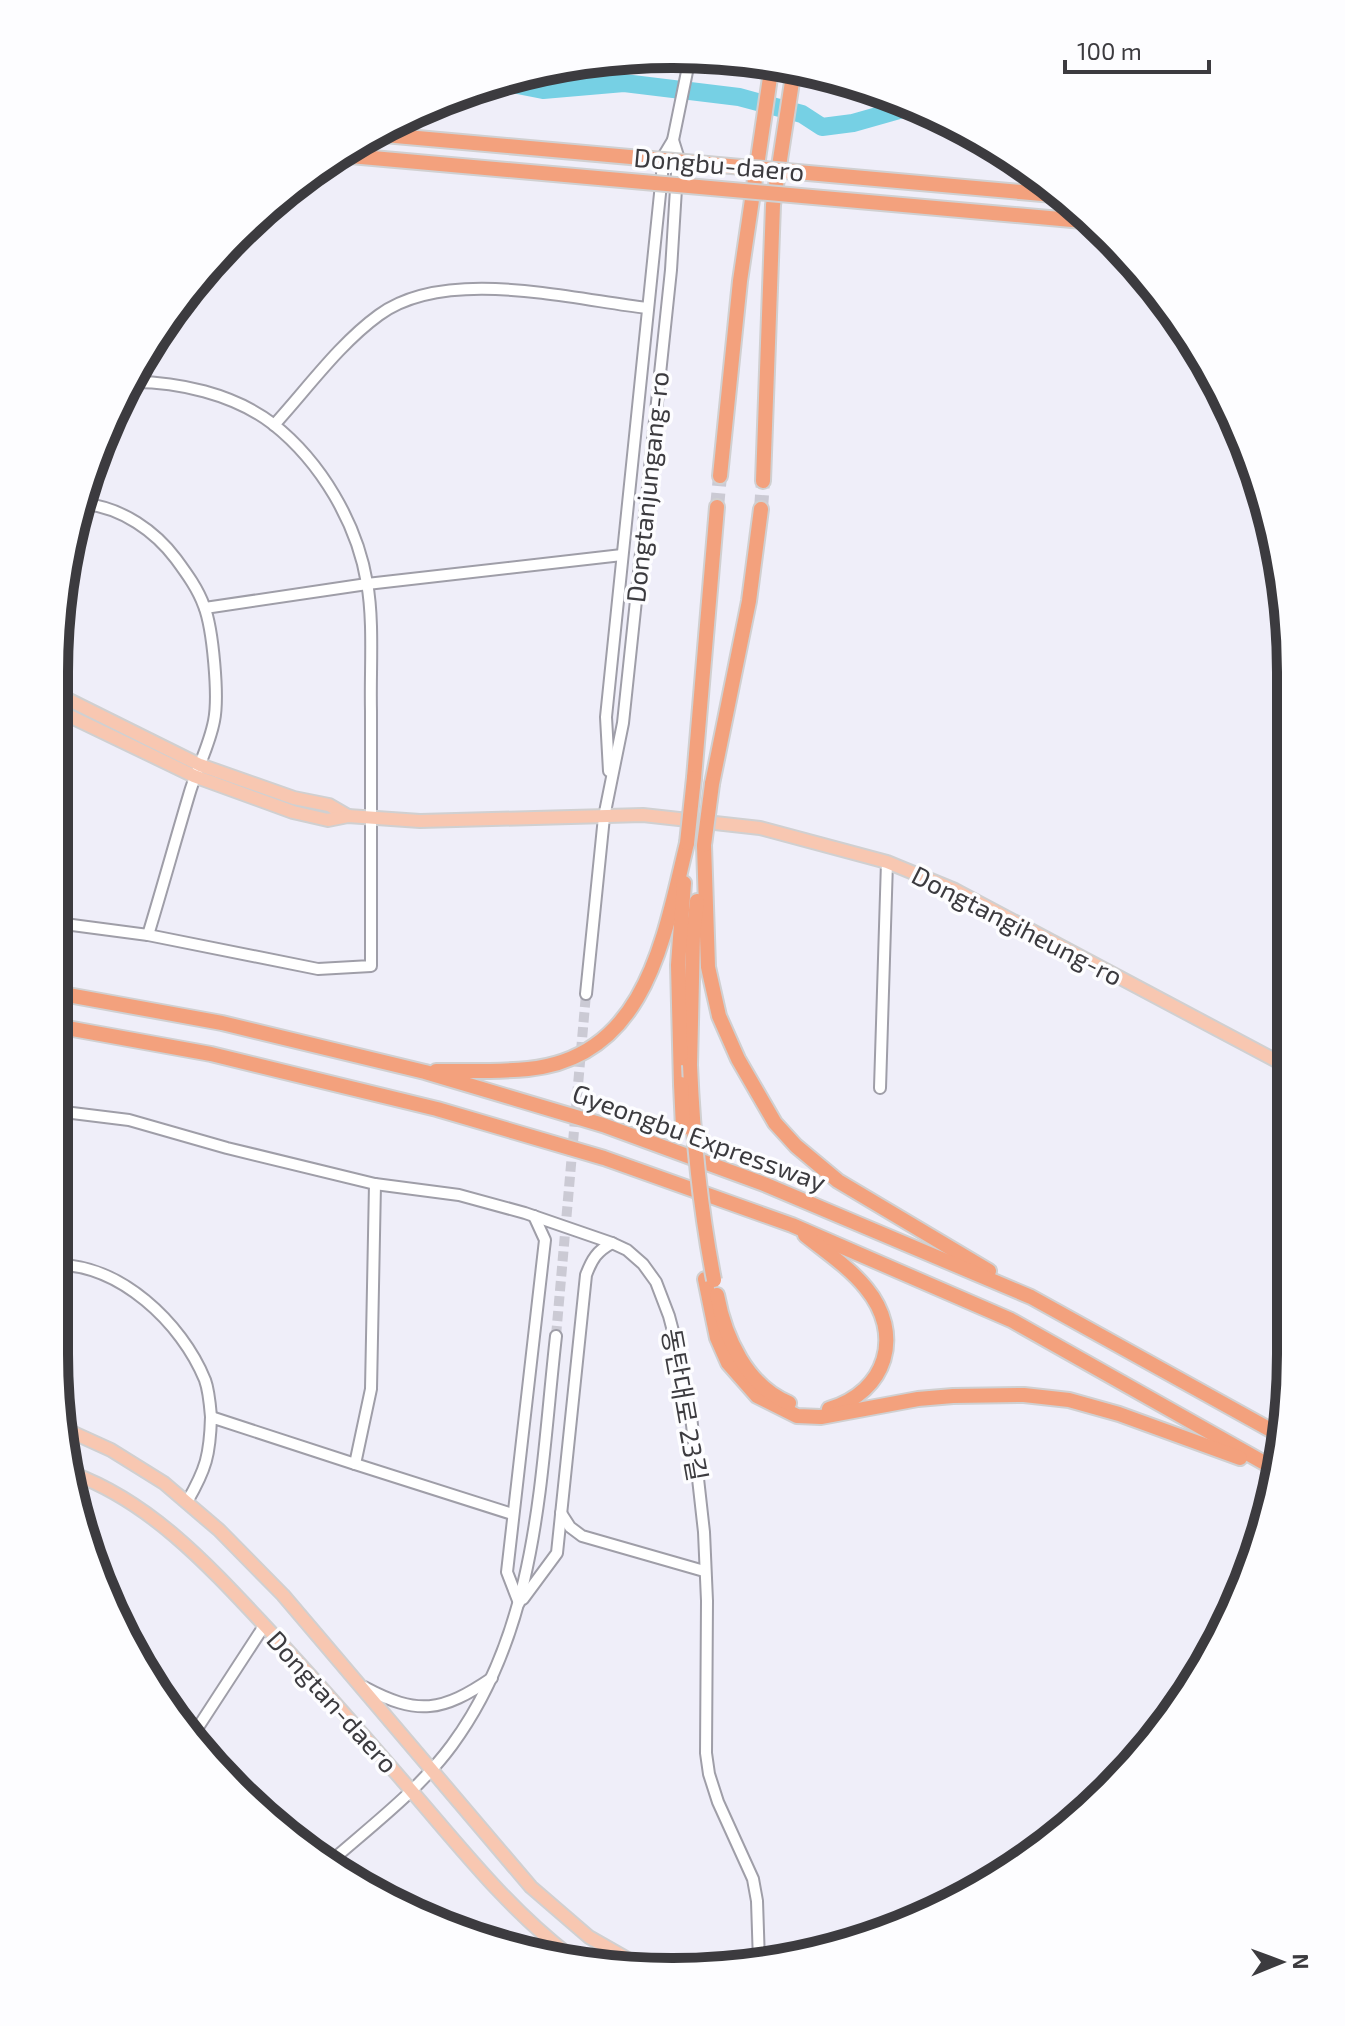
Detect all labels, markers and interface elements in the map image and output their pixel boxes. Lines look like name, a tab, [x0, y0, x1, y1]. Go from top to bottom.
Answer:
scale bar	[1065, 24, 1209, 74]
text: 100 m	[1077, 36, 1142, 65]
street label: Dongbu-daero	[633, 141, 806, 186]
street label: Dongtanjungang-ro	[619, 370, 674, 604]
street label: Dongtangiheung-ro	[907, 858, 1128, 991]
street label: Gyeongbu Expressway	[569, 1076, 830, 1197]
street label: 동탄대로 23길	[657, 1326, 714, 1483]
street label: Dongtan-daero	[261, 1624, 405, 1778]
north arrow	[1241, 1922, 1321, 2002]
text: N	[1289, 1953, 1315, 1970]

